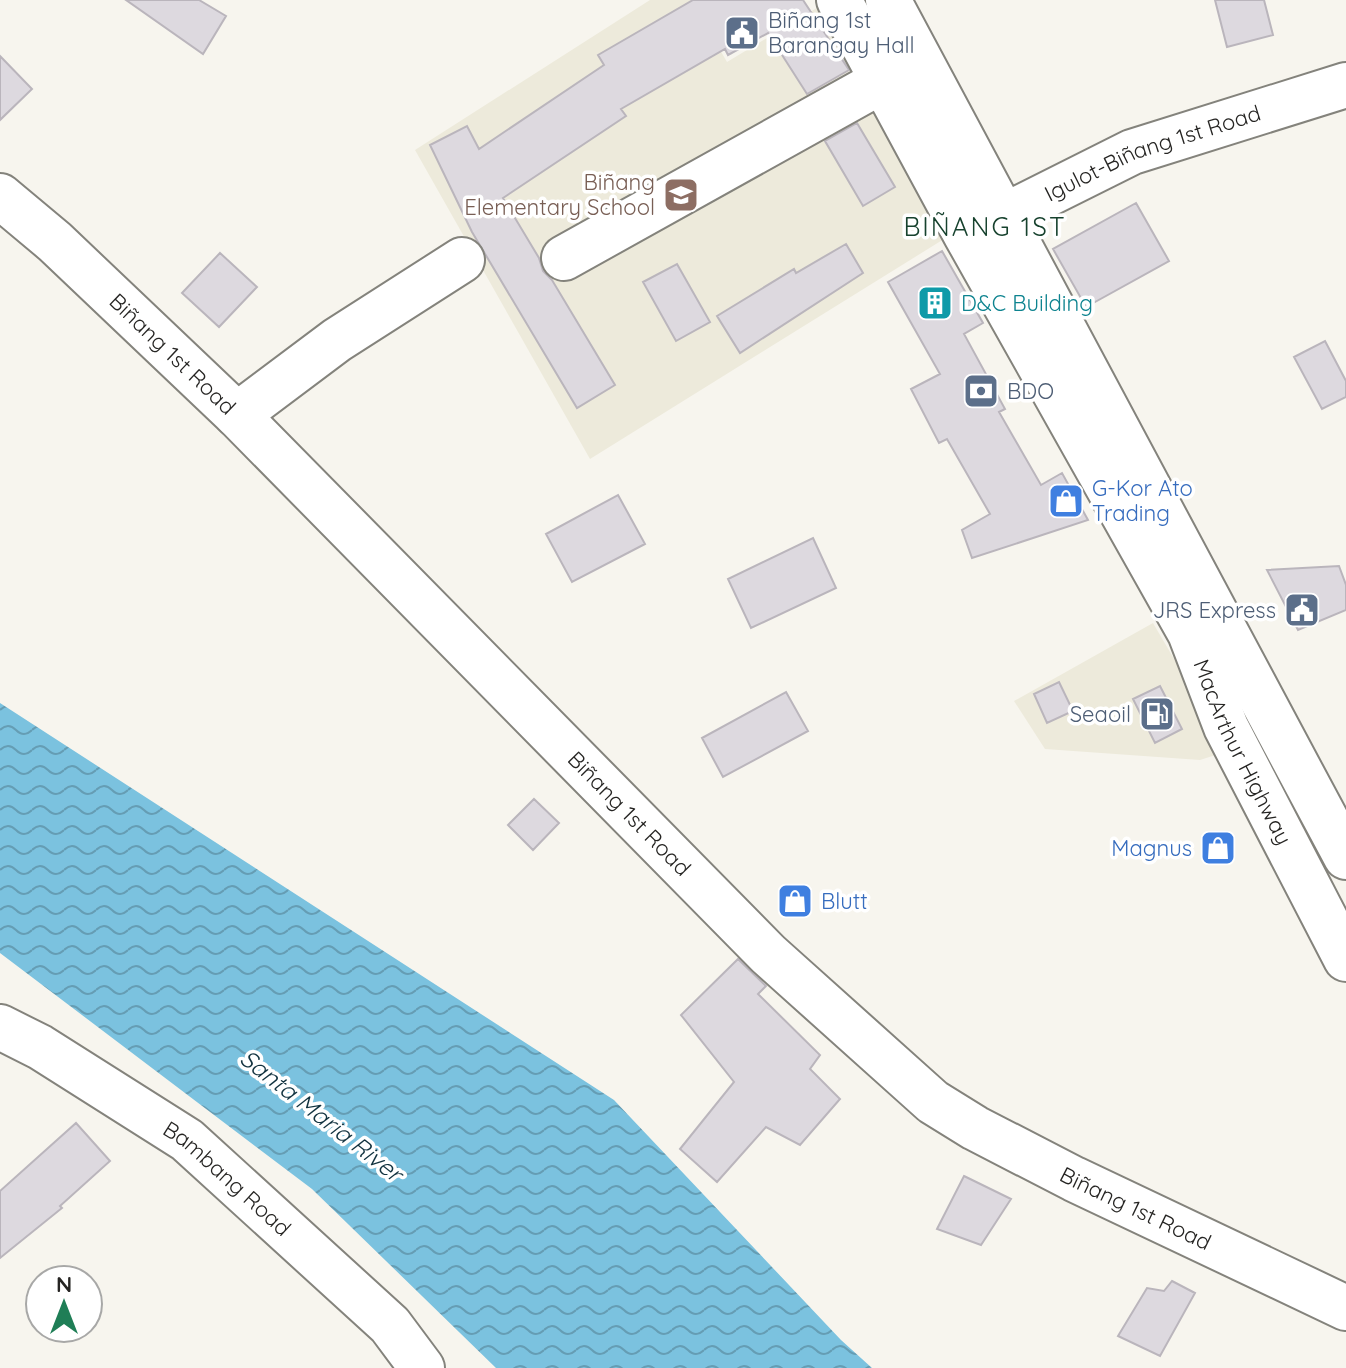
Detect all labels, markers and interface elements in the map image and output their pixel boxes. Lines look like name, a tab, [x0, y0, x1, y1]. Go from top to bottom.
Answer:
place label: Biñang 1st Barangay Hall	[768, 6, 915, 59]
public building icon: Biñang 1st Barangay Hall	[723, 14, 761, 52]
street label: Igulot-Biñang 1st Road	[1040, 99, 1264, 208]
place label: Biñang Elementary School	[464, 168, 655, 221]
school or university icon: Biñang Elementary School	[662, 176, 700, 214]
district label: BIÑANG 1ST	[903, 210, 1067, 243]
building icon: D&C Building	[916, 284, 954, 322]
street label: Biñang 1st Road	[103, 287, 242, 421]
place label: D&C Building	[961, 289, 1093, 317]
bank icon: BDO	[962, 372, 1000, 410]
place label: BDO	[1007, 377, 1054, 405]
place label: G-Kor Ato Trading	[1092, 474, 1193, 527]
shop icon: G-Kor Ato Trading	[1047, 482, 1085, 520]
public building icon: JRS Express	[1283, 591, 1321, 629]
place label: JRS Express	[1153, 596, 1276, 624]
street label: MacArthur Highway	[1187, 655, 1298, 849]
fuel station icon: Seaoil	[1138, 695, 1176, 733]
place label: Seaoil	[1070, 700, 1131, 728]
street label: Biñang 1st Road	[562, 745, 697, 882]
shop icon: Magnus	[1199, 829, 1237, 867]
place label: Magnus	[1111, 834, 1192, 862]
shop icon: Blutt	[776, 882, 814, 920]
place label: Blutt	[821, 887, 868, 915]
water label: Santa Maria River	[235, 1043, 411, 1190]
street label: Bambang Road	[158, 1115, 297, 1242]
street label: Biñang 1st Road	[1055, 1160, 1216, 1256]
north arrow	[24, 1264, 104, 1344]
text: N	[56, 1270, 72, 1298]

